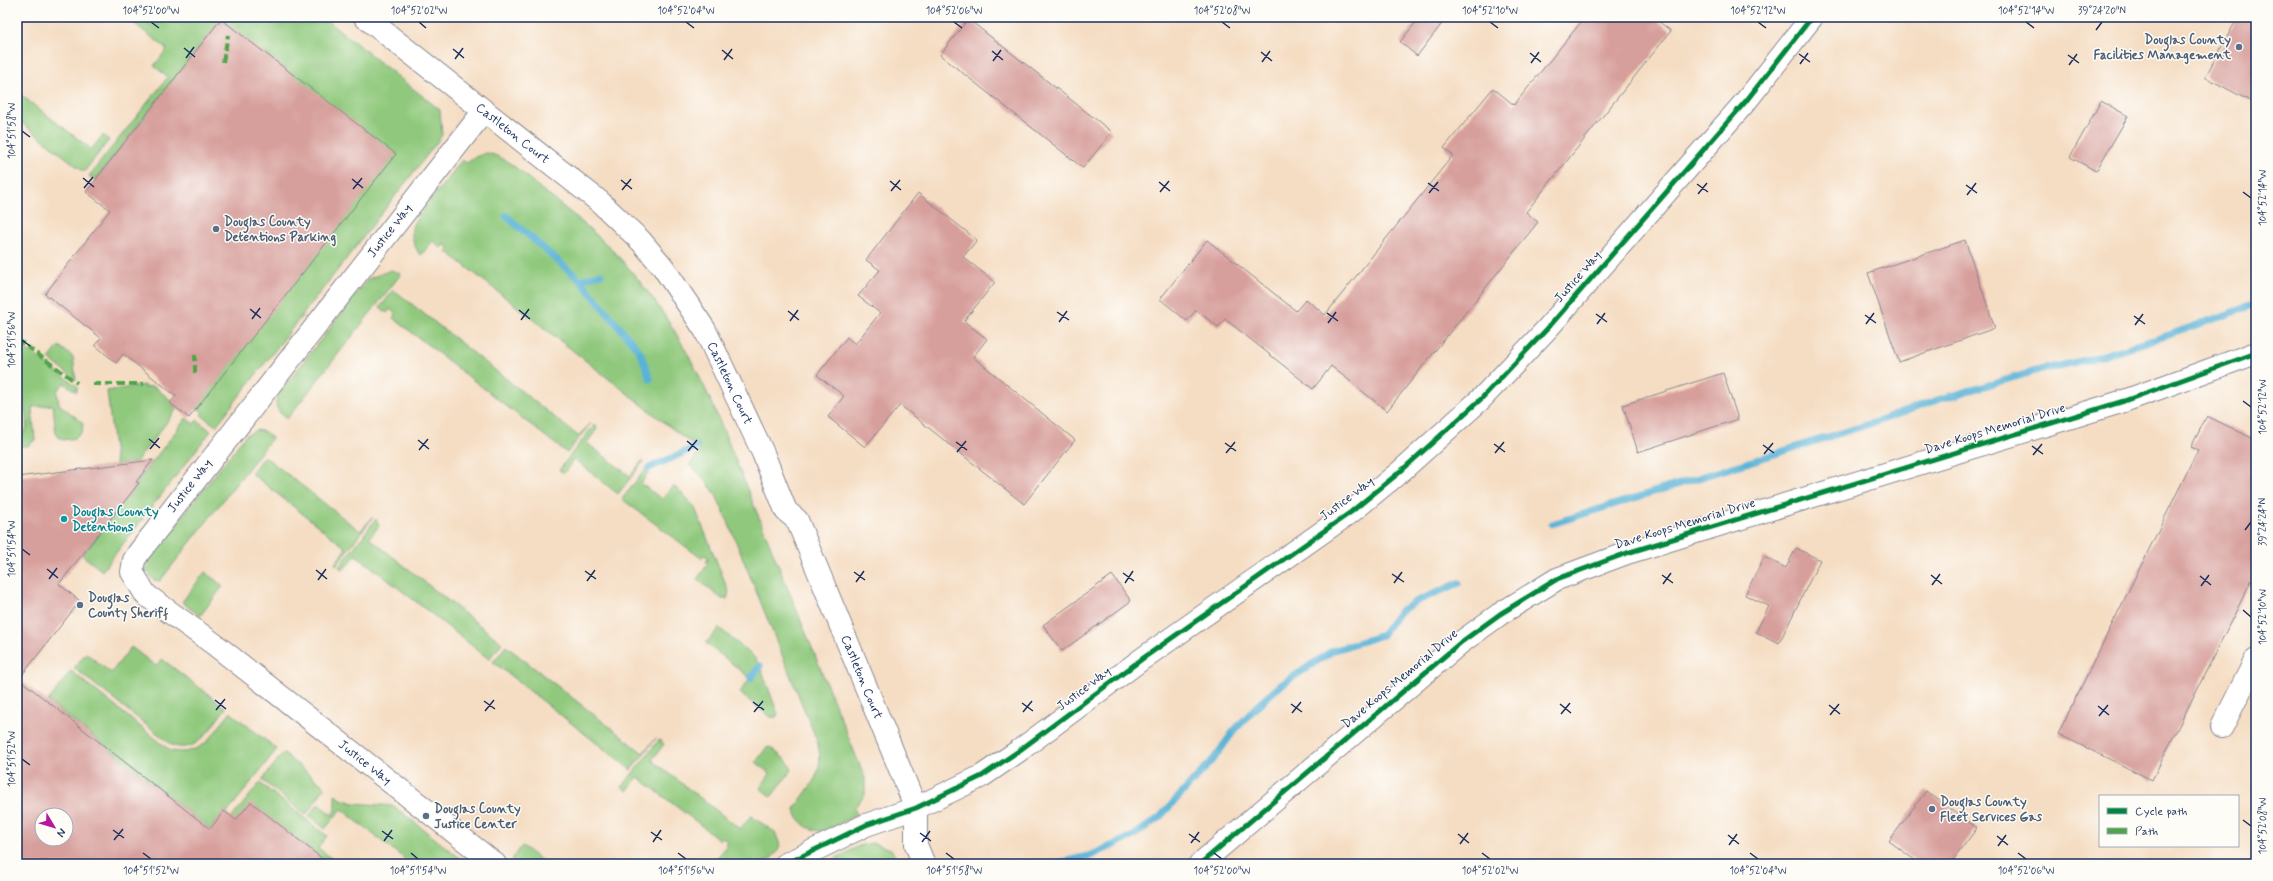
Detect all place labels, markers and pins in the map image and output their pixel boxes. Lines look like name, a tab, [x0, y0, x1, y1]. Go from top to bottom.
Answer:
place label: Douglas County Facilities Management	[2094, 32, 2231, 65]
marker: Douglas County Facilities Management	[2234, 42, 2244, 52]
place label: Douglas County Detentions Parking	[224, 214, 336, 247]
marker: Douglas County Detentions Parking	[211, 224, 221, 234]
place label: Douglas County Detentions	[72, 504, 159, 536]
marker: Douglas County Detentions	[59, 514, 69, 524]
place label: Douglas County Sheriff	[88, 590, 168, 622]
marker: Douglas County Sheriff	[75, 600, 85, 610]
place label: Douglas County Fleet Services Gas	[1940, 794, 2042, 826]
place label: Douglas County Justice Center	[434, 801, 521, 833]
marker: Douglas County Fleet Services Gas	[1927, 804, 1937, 814]
marker: Douglas County Justice Center	[421, 811, 431, 821]

